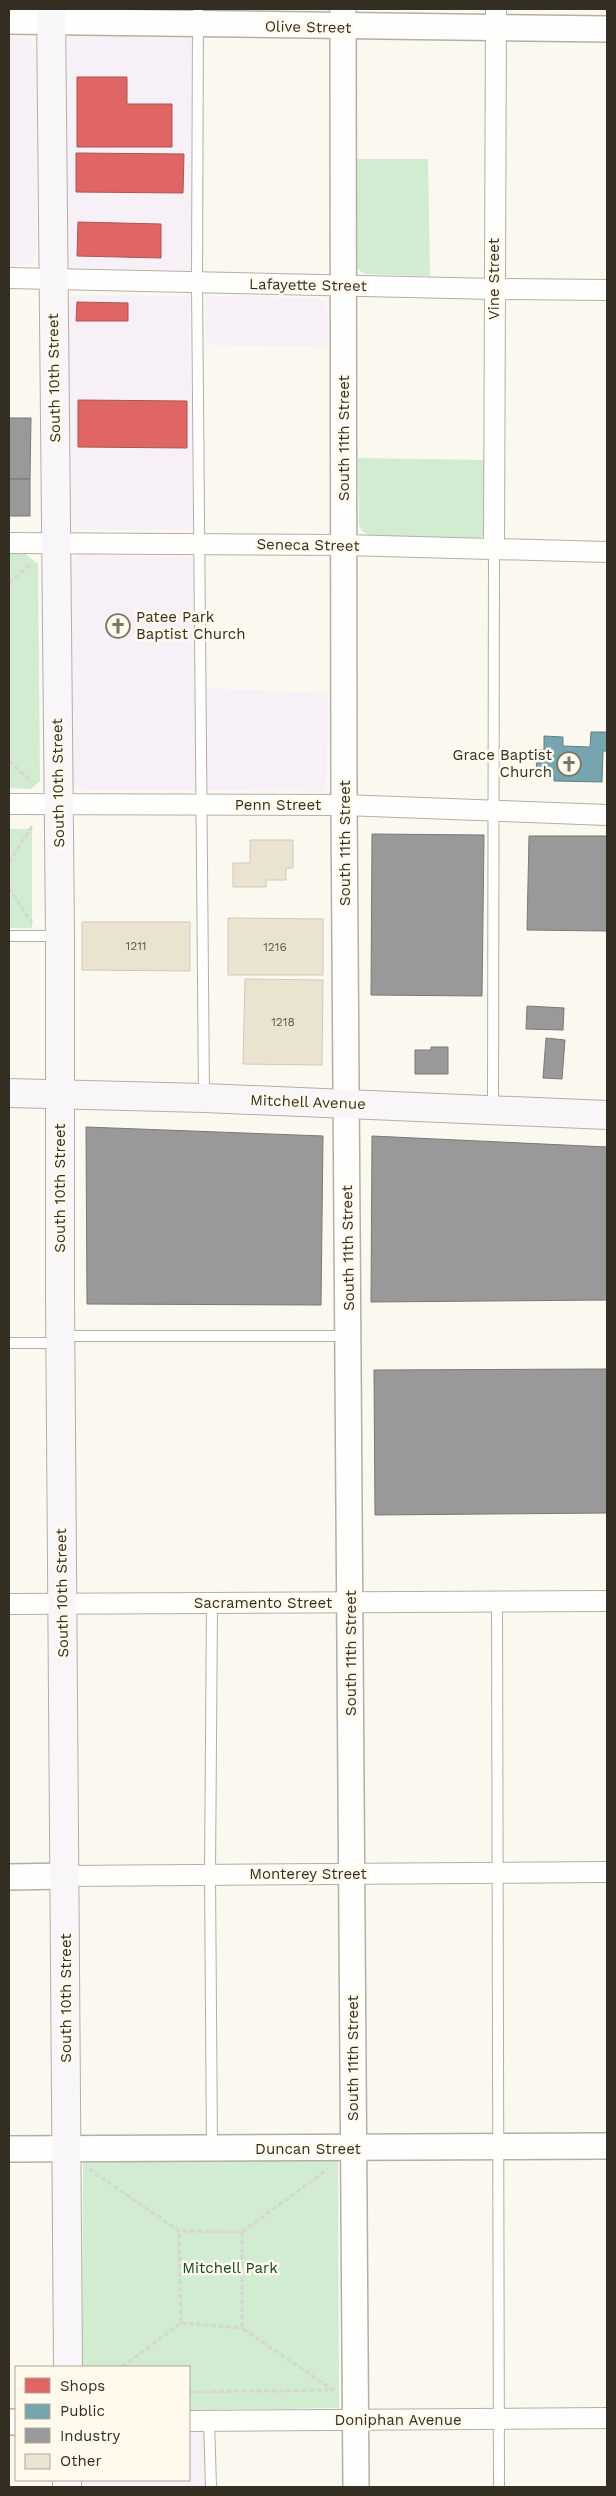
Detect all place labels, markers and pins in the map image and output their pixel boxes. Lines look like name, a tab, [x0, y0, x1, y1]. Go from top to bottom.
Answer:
place label: Patee Park Baptist Church	[136, 608, 246, 643]
church icon: Patee Park Baptist Church	[105, 613, 131, 639]
place label: Grace Baptist Church	[453, 746, 553, 781]
church icon: Grace Baptist Church	[556, 751, 582, 777]

